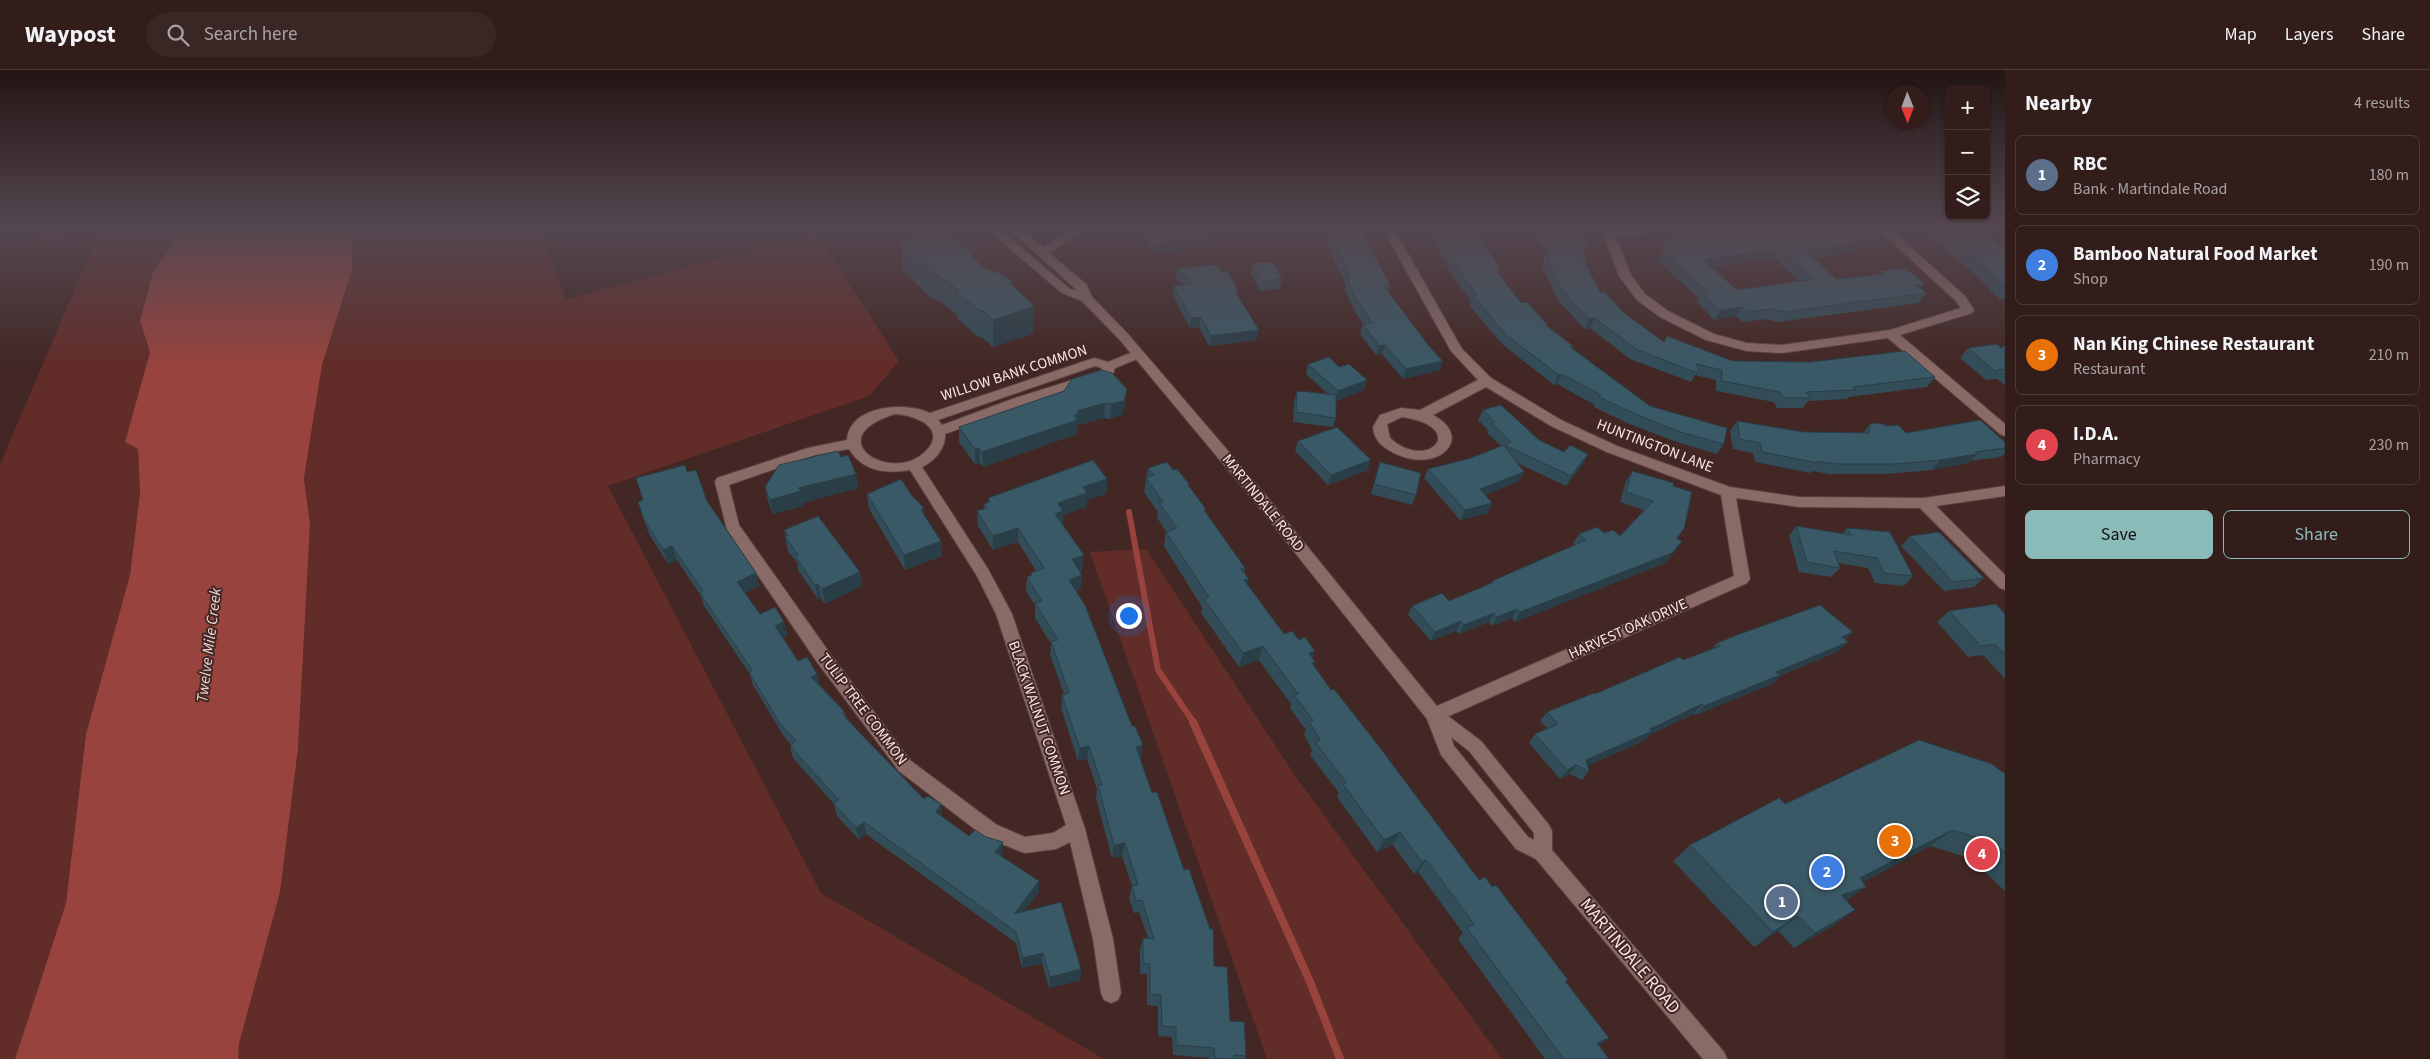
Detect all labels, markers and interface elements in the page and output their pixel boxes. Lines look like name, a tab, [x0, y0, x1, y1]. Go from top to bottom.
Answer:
search box	[146, 12, 496, 57]
text: Waypost	[25, 17, 116, 52]
icon: search	[164, 21, 192, 49]
text: Search here	[204, 21, 297, 48]
text: Map	[2225, 22, 2257, 47]
text: Layers	[2285, 22, 2334, 47]
text: Share	[2362, 22, 2405, 47]
north arrow	[1885, 85, 1930, 130]
map controls	[1945, 85, 1990, 220]
button: +	[1945, 85, 1990, 130]
text: Nearby	[2025, 88, 2092, 118]
text: 4 results	[2354, 92, 2410, 114]
button: −	[1945, 130, 1990, 175]
text: RBC	[2073, 151, 2107, 178]
text: 1	[2038, 164, 2046, 186]
text: 180 m	[2369, 164, 2409, 186]
button: layers	[1945, 175, 1990, 220]
text: Bank · Martindale Road	[2073, 178, 2227, 200]
text: Bamboo Natural Food Market	[2073, 241, 2317, 268]
text: 2	[2038, 254, 2046, 276]
text: 190 m	[2369, 254, 2409, 276]
text: Shop	[2073, 268, 2108, 290]
text: Nan King Chinese Restaurant	[2073, 331, 2314, 358]
street label: WILLOW BANK COMMON	[938, 339, 1090, 407]
text: 3	[2038, 344, 2046, 366]
text: 210 m	[2369, 344, 2409, 366]
text: Restaurant	[2073, 358, 2146, 380]
street label: HUNTINGTON LANE	[1594, 414, 1716, 478]
text: I.D.A.	[2073, 421, 2119, 448]
text: 4	[2038, 434, 2046, 456]
text: 230 m	[2369, 434, 2409, 456]
text: Pharmacy	[2073, 448, 2141, 470]
street label: MARTINDALE ROAD	[1217, 450, 1309, 556]
button: Save	[2025, 510, 2213, 559]
button: Share	[2223, 510, 2410, 559]
water label: Twelve Mile Creek	[191, 586, 227, 704]
street label: HARVEST OAK DRIVE	[1565, 593, 1691, 665]
your location	[1116, 603, 1142, 629]
street label: BLACK WALNUT COMMON	[1003, 638, 1075, 798]
street label: TULIP TREE COMMON	[814, 649, 912, 769]
pin: 3	[1879, 822, 1911, 860]
pin: 4	[1966, 835, 1998, 873]
pin: 2	[1811, 853, 1843, 891]
pin: 1	[1766, 883, 1798, 921]
street label: MARTINDALE ROAD	[1574, 893, 1686, 1019]

